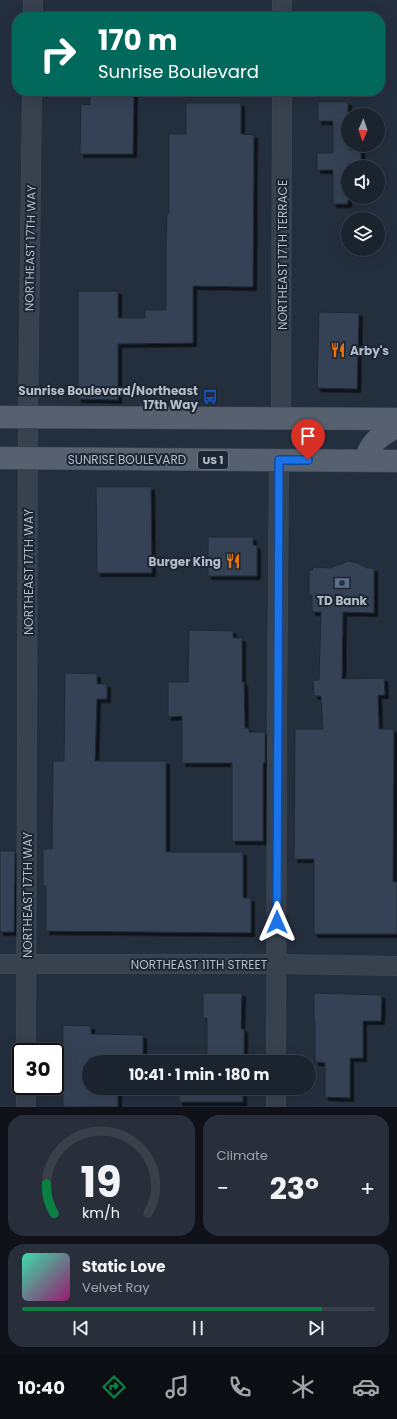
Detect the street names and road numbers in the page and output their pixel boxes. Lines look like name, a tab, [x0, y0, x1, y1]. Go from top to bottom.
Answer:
street label: NORTHEAST 17TH TERRACE	[274, 180, 291, 330]
street label: NORTHEAST 17TH WAY	[20, 185, 40, 311]
street label: SUNRISE BOULEVARD	[68, 451, 186, 468]
road number: US 1	[198, 451, 228, 469]
street label: NORTHEAST 17TH WAY	[20, 509, 37, 635]
street label: NORTHEAST 17TH WAY	[19, 832, 36, 958]
street label: NORTHEAST 11TH STREET	[131, 956, 268, 973]

